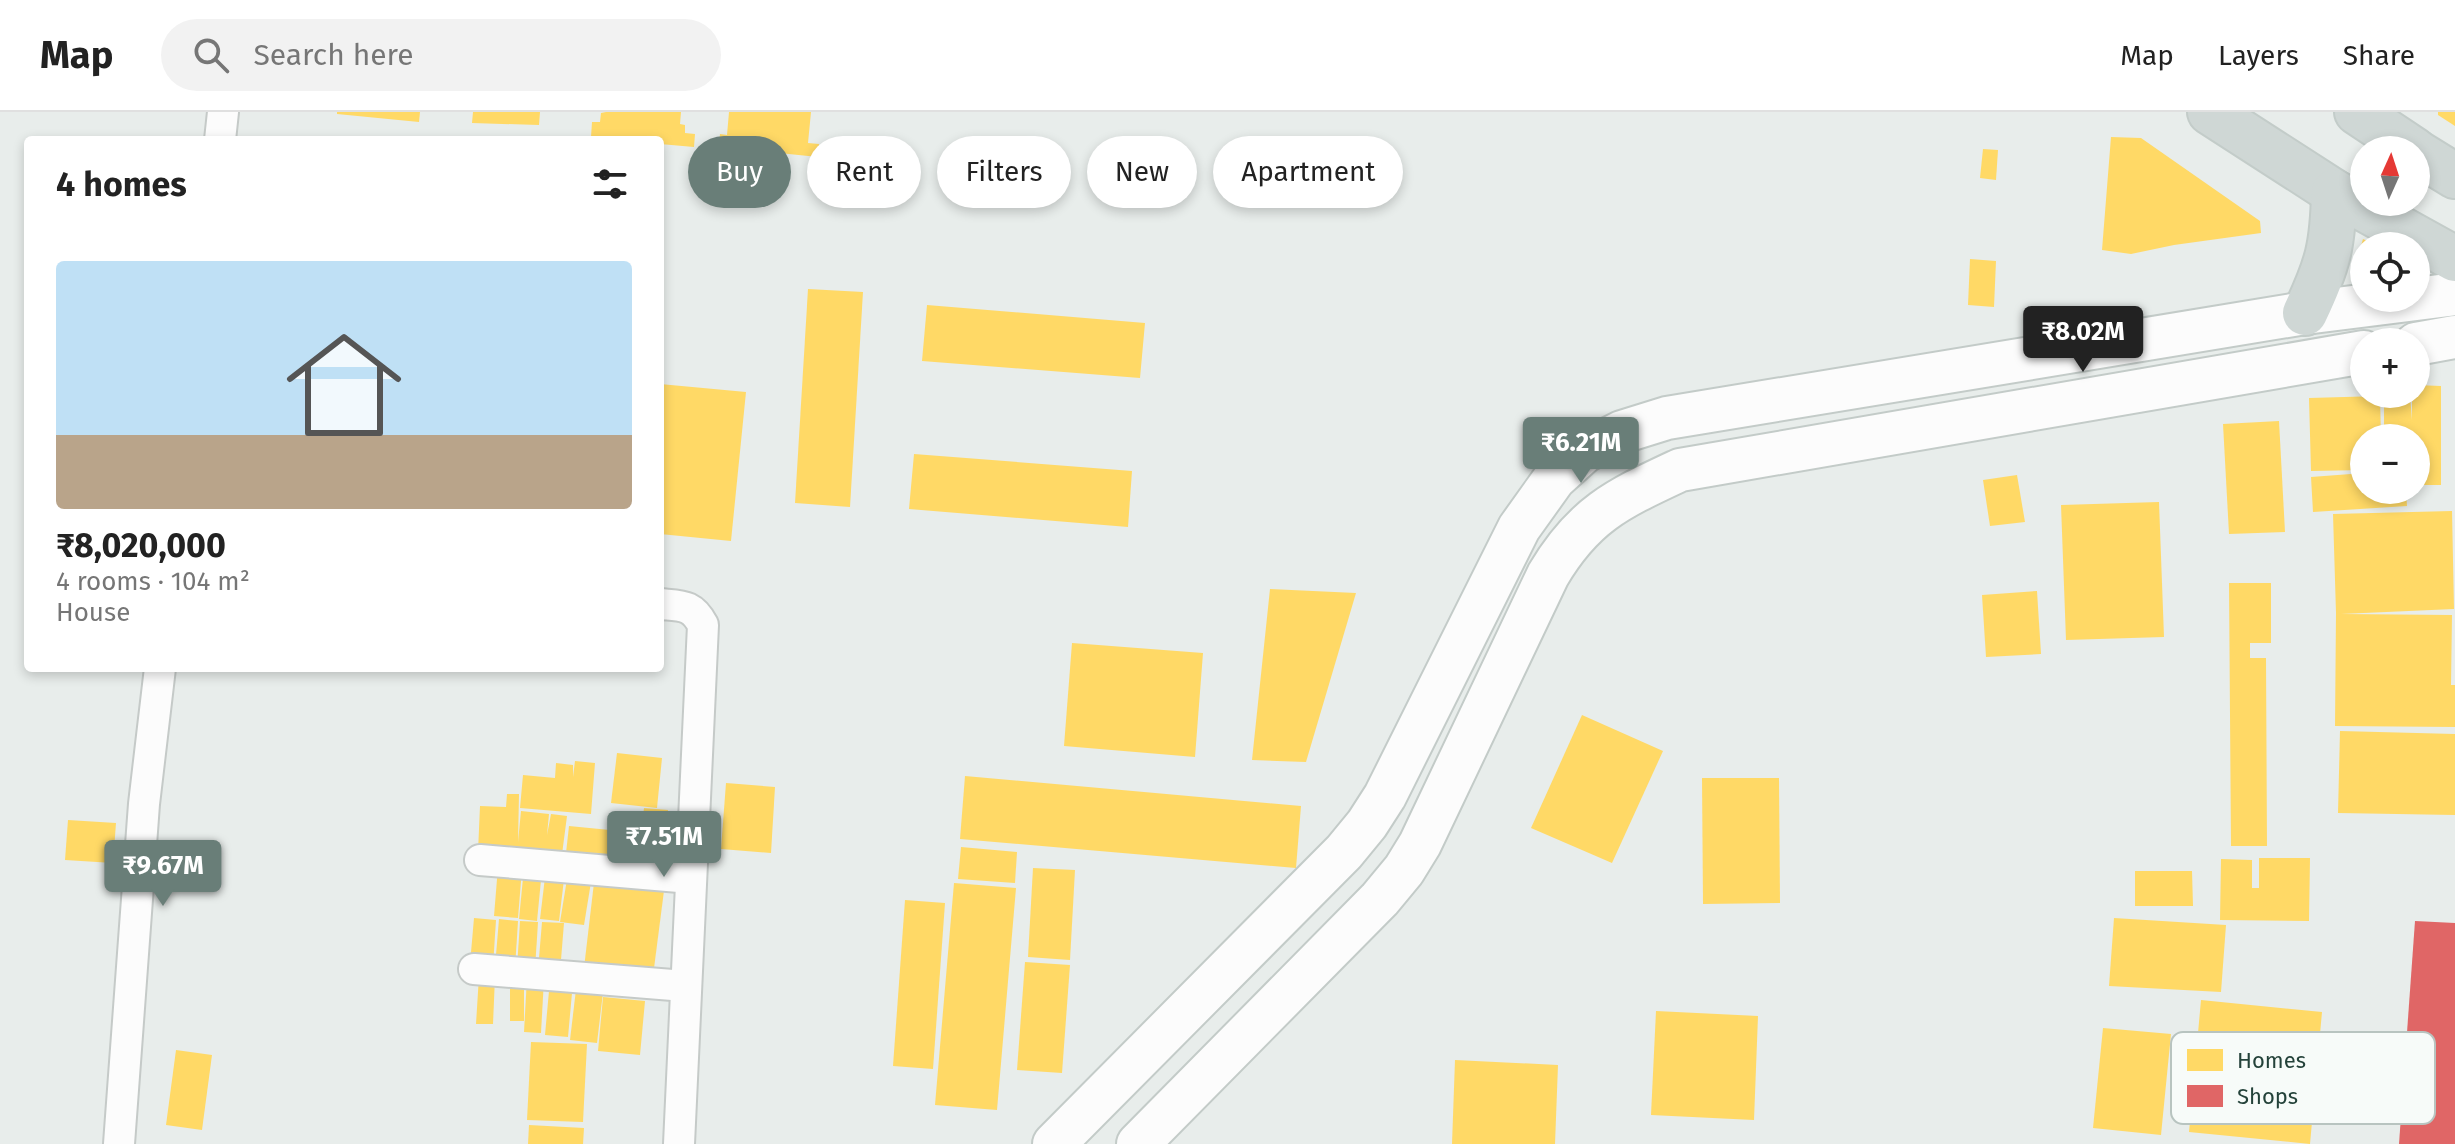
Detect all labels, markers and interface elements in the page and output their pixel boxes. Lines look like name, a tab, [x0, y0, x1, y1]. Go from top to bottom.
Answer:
search box	[161, 19, 721, 91]
text: Map	[40, 32, 113, 78]
icon: search	[189, 33, 233, 77]
text: Search here	[253, 37, 414, 73]
text: Map	[2120, 39, 2174, 72]
text: Layers	[2218, 39, 2299, 72]
text: Share	[2343, 39, 2415, 72]
chip: Buy	[688, 136, 791, 208]
chip: Rent	[807, 136, 921, 208]
chip: Filters	[937, 136, 1071, 208]
chip: New	[1087, 136, 1197, 208]
chip: Apartment	[1213, 136, 1403, 208]
north arrow	[2350, 136, 2430, 216]
map controls	[2350, 136, 2430, 504]
icon: filters	[588, 162, 632, 206]
text: 4 homes	[56, 164, 187, 205]
button: locate	[2350, 232, 2430, 312]
pin: ₹8.02M	[2018, 306, 2148, 374]
icon: home	[272, 313, 416, 457]
text: ₹8.02M	[2041, 316, 2125, 347]
button: +	[2350, 328, 2430, 408]
pin: ₹6.21M	[1516, 417, 1646, 485]
button: −	[2350, 424, 2430, 504]
text: ₹6.21M	[1541, 427, 1621, 458]
text: ₹8,020,000	[56, 525, 226, 566]
text: 4 rooms · 104 m²	[56, 566, 250, 597]
text: House	[56, 597, 130, 628]
pin: ₹7.51M	[599, 811, 729, 879]
text: ₹7.51M	[625, 821, 703, 852]
pin: ₹9.67M	[98, 840, 228, 908]
text: ₹9.67M	[122, 850, 204, 881]
legend	[2171, 1032, 2435, 1124]
text: Homes	[2237, 1047, 2306, 1074]
text: Shops	[2237, 1083, 2298, 1110]

